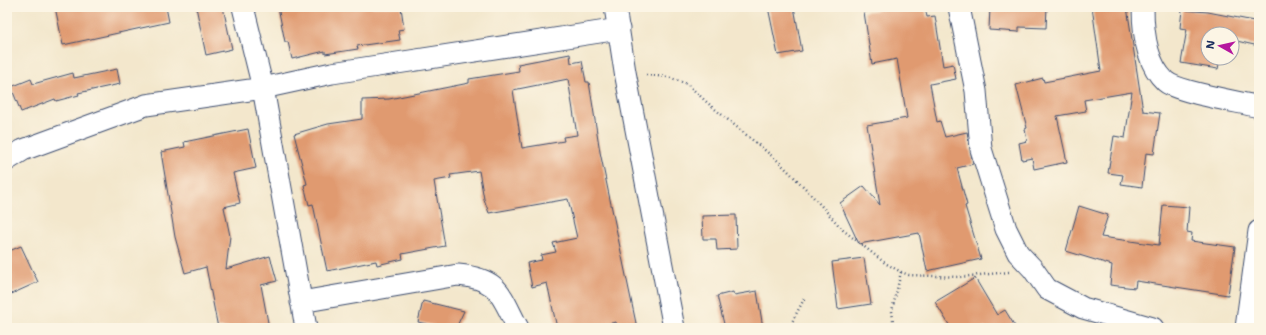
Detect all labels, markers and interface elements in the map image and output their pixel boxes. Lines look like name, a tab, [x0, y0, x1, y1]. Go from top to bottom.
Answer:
north arrow	[1200, 26, 1240, 66]
text: N	[1203, 39, 1219, 50]

